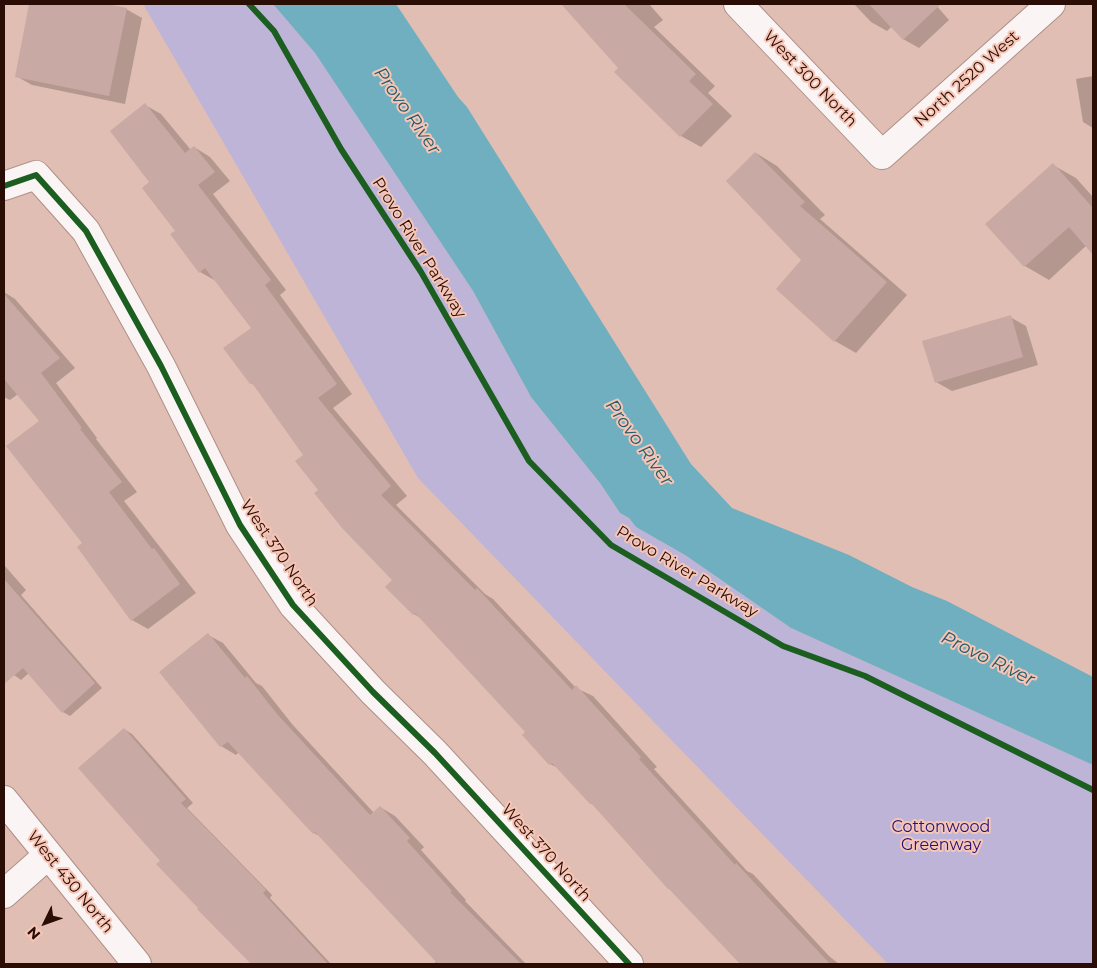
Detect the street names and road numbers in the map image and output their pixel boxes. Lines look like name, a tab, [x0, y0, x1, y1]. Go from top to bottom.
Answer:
street label: West 300 North	[759, 27, 861, 131]
street label: North 2520 West	[911, 27, 1023, 131]
street label: Provo River Parkway	[368, 174, 470, 322]
street label: West 370 North	[236, 496, 322, 610]
street label: Provo River Parkway	[613, 522, 761, 622]
street label: West 370 North	[497, 800, 595, 906]
street label: West 430 North	[23, 827, 117, 937]

